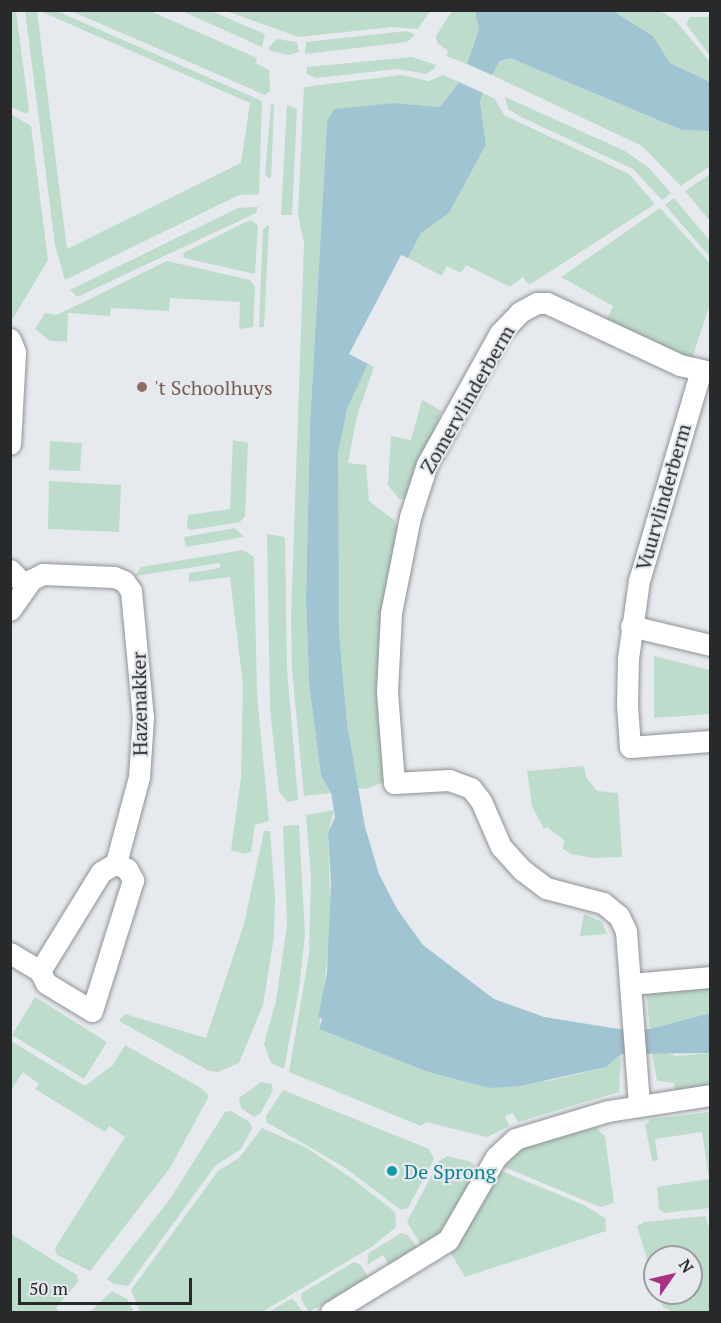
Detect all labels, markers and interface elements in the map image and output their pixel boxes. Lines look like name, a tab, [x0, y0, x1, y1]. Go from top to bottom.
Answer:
street label: Zomervlinderberm	[415, 321, 519, 477]
place label: 't Schoolhuys	[154, 375, 273, 399]
marker: 't Schoolhuys	[135, 380, 149, 394]
street label: Vuurvlinderberm	[631, 421, 695, 573]
street label: Hazenakker	[126, 652, 152, 756]
place label: De Sprong	[404, 1159, 496, 1183]
marker: De Sprong	[385, 1164, 399, 1178]
north arrow	[643, 1245, 703, 1305]
text: N	[674, 1255, 699, 1277]
scale bar	[21, 1266, 195, 1304]
text: 50 m	[29, 1276, 68, 1300]

